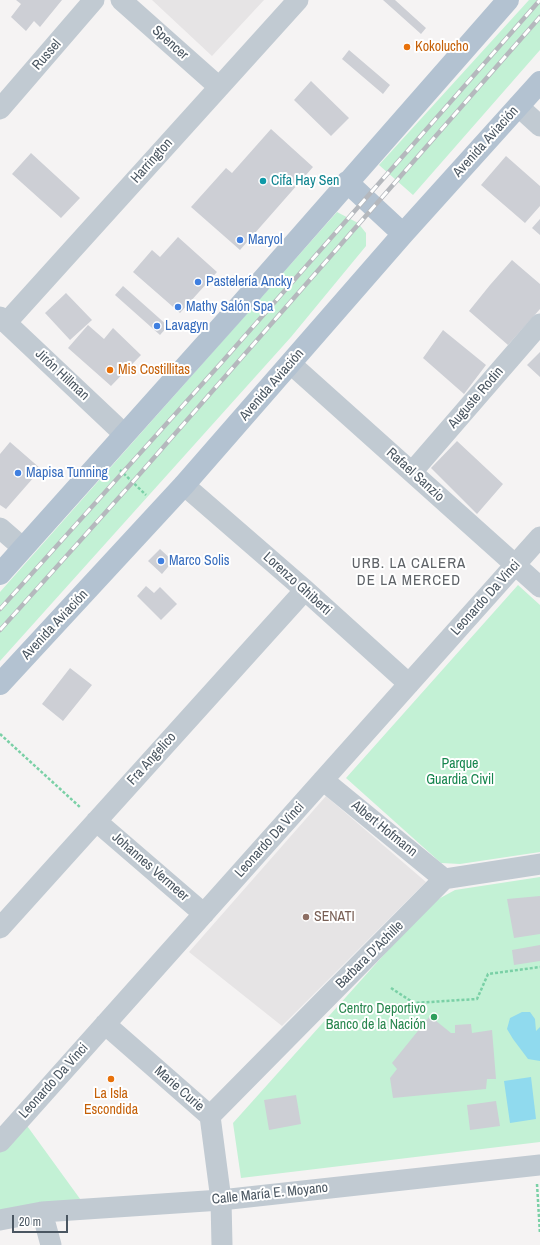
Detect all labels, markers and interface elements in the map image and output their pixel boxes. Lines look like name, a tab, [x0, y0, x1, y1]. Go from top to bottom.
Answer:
street label: Spencer	[148, 22, 192, 64]
street label: Russel	[29, 36, 65, 74]
place label: Kokolucho	[415, 39, 469, 55]
marker: Kokolucho	[402, 42, 412, 52]
street label: Avenida Aviación	[450, 103, 522, 181]
street label: Harrington	[128, 135, 176, 187]
place label: Cifa Hay Sen	[271, 173, 339, 189]
marker: Cifa Hay Sen	[258, 176, 268, 186]
place label: Maryol	[248, 232, 282, 248]
marker: Maryol	[235, 235, 245, 245]
place label: Pastelería Ancky	[206, 274, 292, 290]
marker: Pastelería Ancky	[193, 277, 203, 287]
place label: Mathy Salón Spa	[186, 299, 273, 315]
marker: Mathy Salón Spa	[173, 302, 183, 312]
place label: Lavagyn	[165, 318, 208, 334]
marker: Lavagyn	[152, 321, 162, 331]
street label: Jirón Hillman	[32, 346, 92, 404]
street label: Avenida Aviación	[236, 346, 308, 424]
place label: Mis Costillitas	[118, 362, 190, 378]
street label: Auguste Rodin	[445, 364, 507, 432]
marker: Mis Costillitas	[105, 365, 115, 375]
street label: Rafael Sanzio	[383, 445, 447, 505]
place label: Mapisa Tunning	[26, 465, 108, 481]
marker: Mapisa Tunning	[13, 468, 23, 478]
street label: Lorenzo Ghiberti	[259, 549, 335, 619]
place label: Marco Solis	[169, 553, 230, 569]
district label: URB. LA CALERA DE LA MERCED	[352, 555, 466, 590]
marker: Marco Solis	[156, 556, 166, 566]
street label: Leonardo Da Vinci	[448, 557, 524, 639]
street label: Avenida Aviación	[18, 587, 92, 663]
street label: Fra Angelico	[124, 729, 180, 789]
park label: Parque Guardia Civil	[426, 756, 494, 788]
street label: Albert Hofmann	[348, 797, 420, 861]
street label: Leonardo Da Vinci	[232, 799, 308, 881]
street label: Johannes Vermeer	[108, 829, 192, 905]
place label: SENATI	[314, 909, 355, 925]
marker: SENATI	[301, 912, 311, 922]
street label: Barbara D'Achille	[333, 918, 407, 992]
place label: Centro Deportivo Banco de la Nación	[326, 1001, 426, 1034]
marker: Centro Deportivo Banco de la Nación	[429, 1012, 439, 1022]
street label: Leonardo Da Vinci	[16, 1040, 92, 1122]
street label: Marie Curie	[151, 1063, 207, 1115]
marker: La Isla Escondida	[106, 1074, 116, 1084]
place label: La Isla Escondida	[84, 1086, 138, 1118]
street label: Calle María E. Moyano	[211, 1180, 329, 1208]
scale bar	[14, 1207, 70, 1233]
text: 20 m	[19, 1214, 41, 1230]

